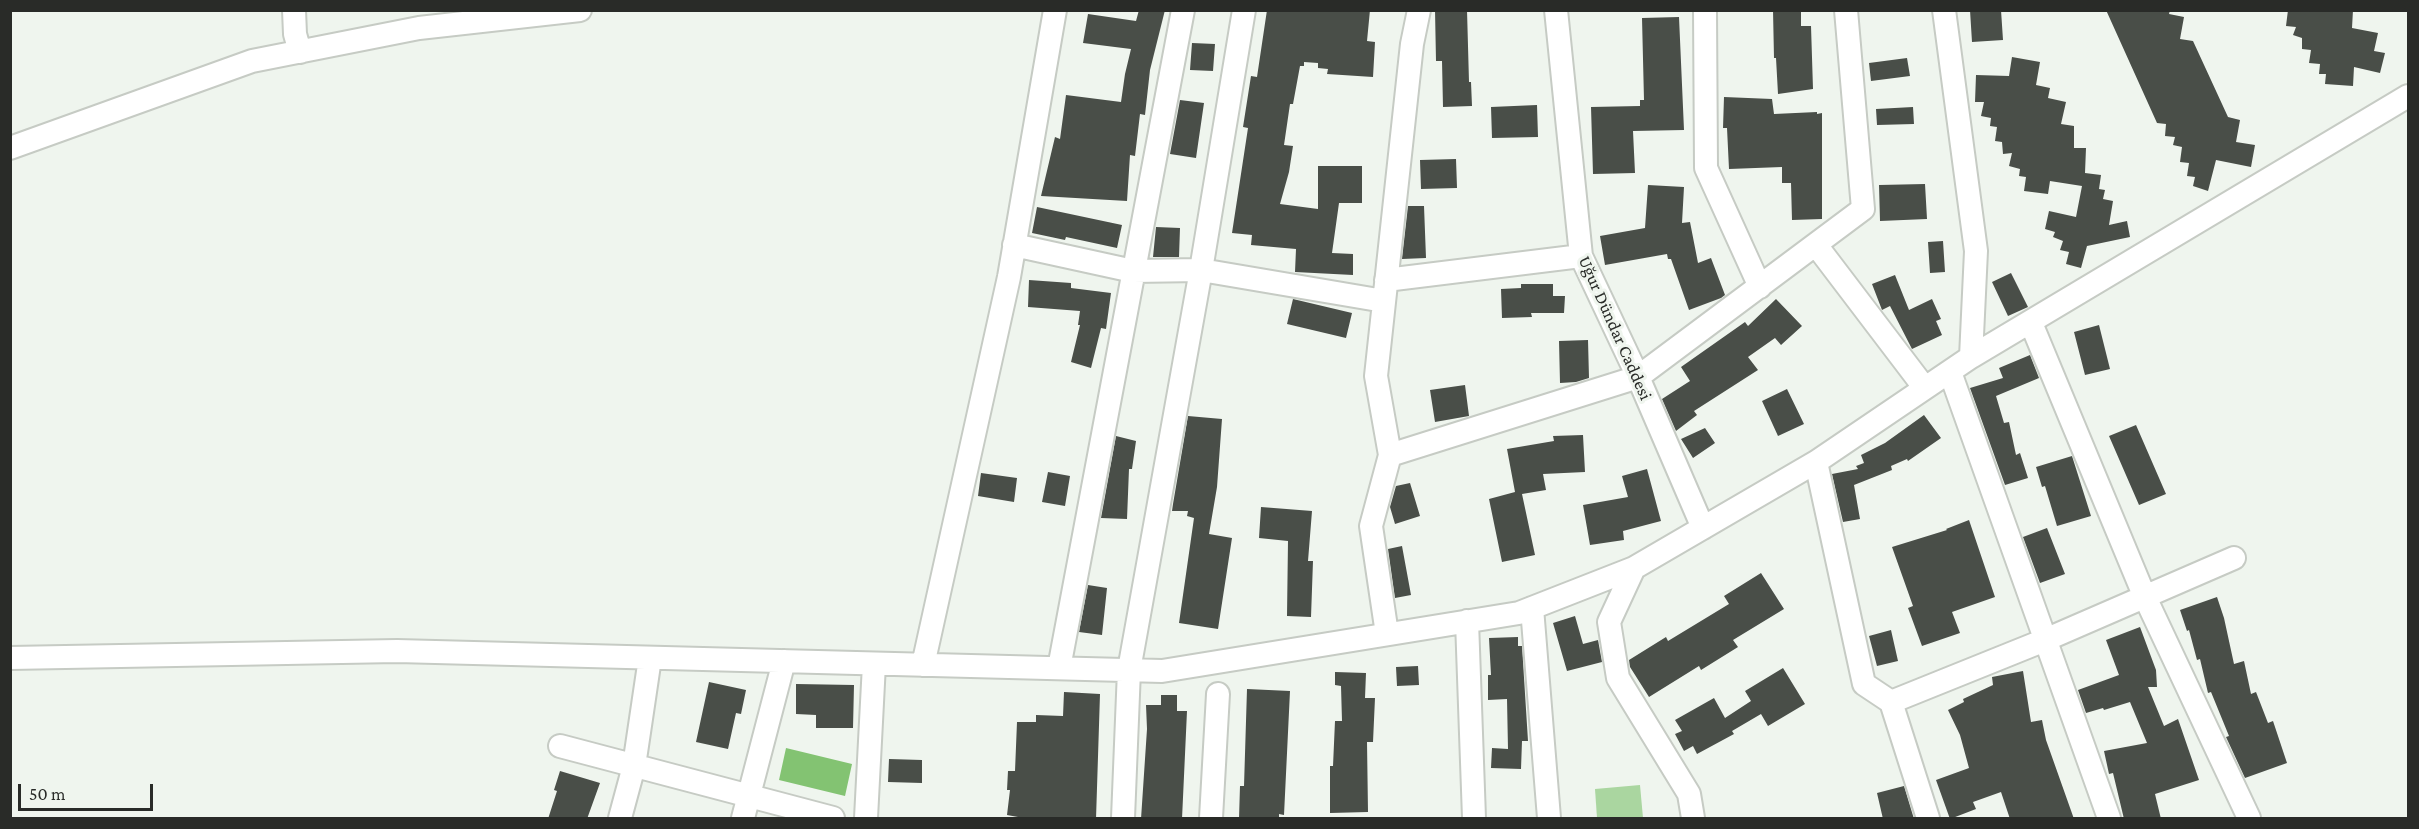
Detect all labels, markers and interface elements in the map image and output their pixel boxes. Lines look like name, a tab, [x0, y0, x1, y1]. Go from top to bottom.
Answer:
street label: Uğur Dündar Caddesi	[1573, 253, 1657, 403]
scale bar	[21, 772, 156, 810]
text: 50 m	[29, 784, 66, 804]

